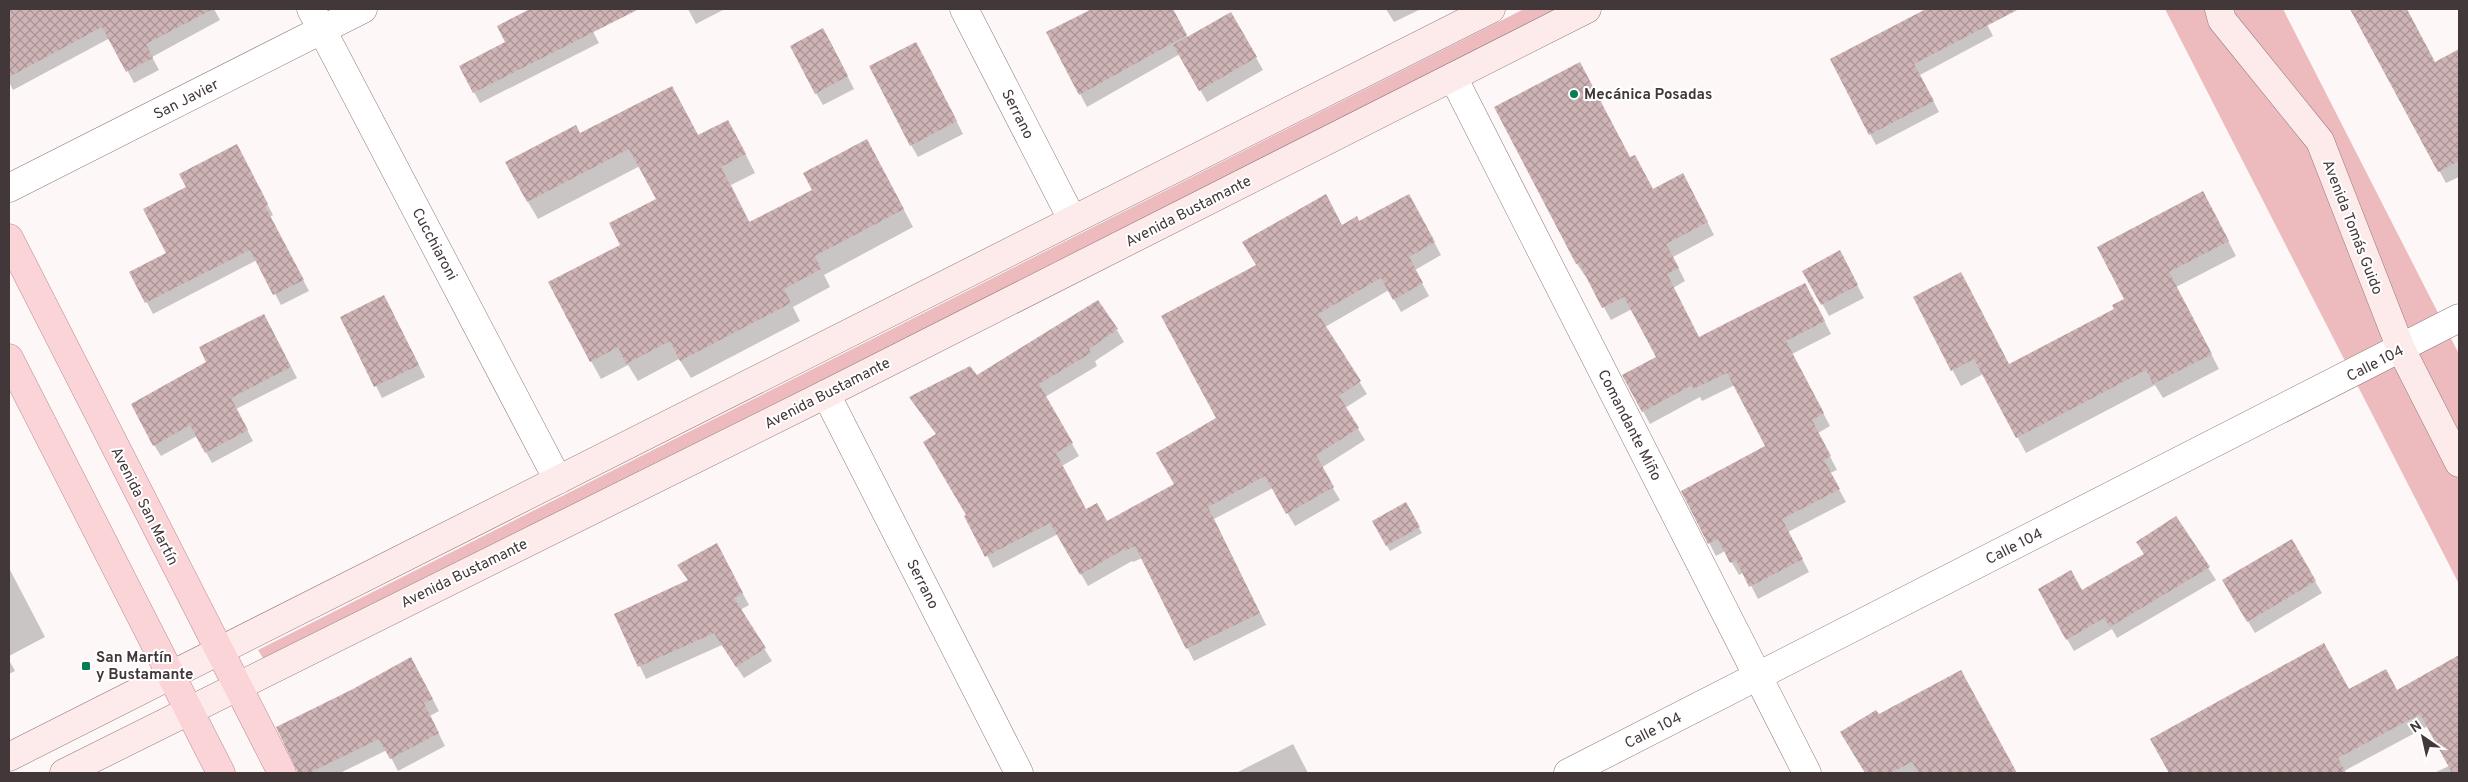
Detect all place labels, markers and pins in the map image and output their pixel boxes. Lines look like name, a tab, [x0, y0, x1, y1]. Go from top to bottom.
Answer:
place label: Mecánica Posadas	[1584, 86, 1712, 105]
marker: Mecánica Posadas	[1568, 88, 1580, 100]
place label: San Martín y Bustamante	[96, 649, 193, 685]
marker: San Martín y Bustamante	[80, 660, 92, 672]

